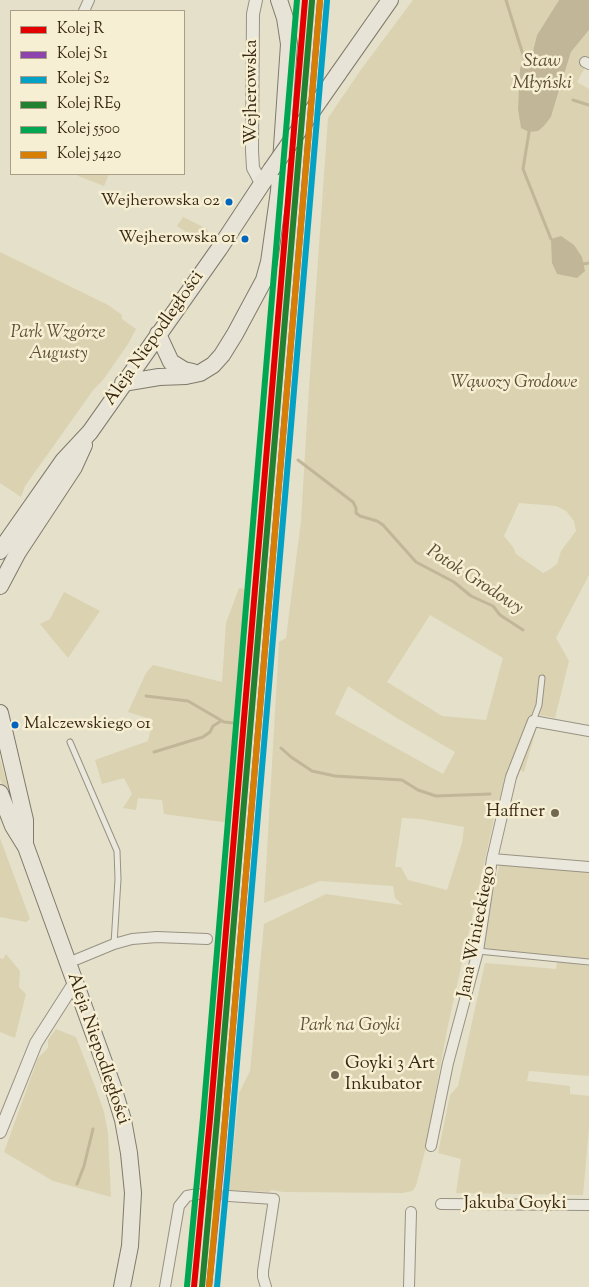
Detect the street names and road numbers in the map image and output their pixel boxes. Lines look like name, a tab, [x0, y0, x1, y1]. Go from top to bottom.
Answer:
street label: Wejherowska	[242, 40, 264, 144]
street label: Aleja Niepodległości	[100, 268, 210, 410]
street label: Jana Winieckiego	[455, 864, 501, 1000]
street label: Aleja Niepodległości	[61, 970, 133, 1128]
street label: Jakuba Goyki	[464, 1194, 566, 1216]

